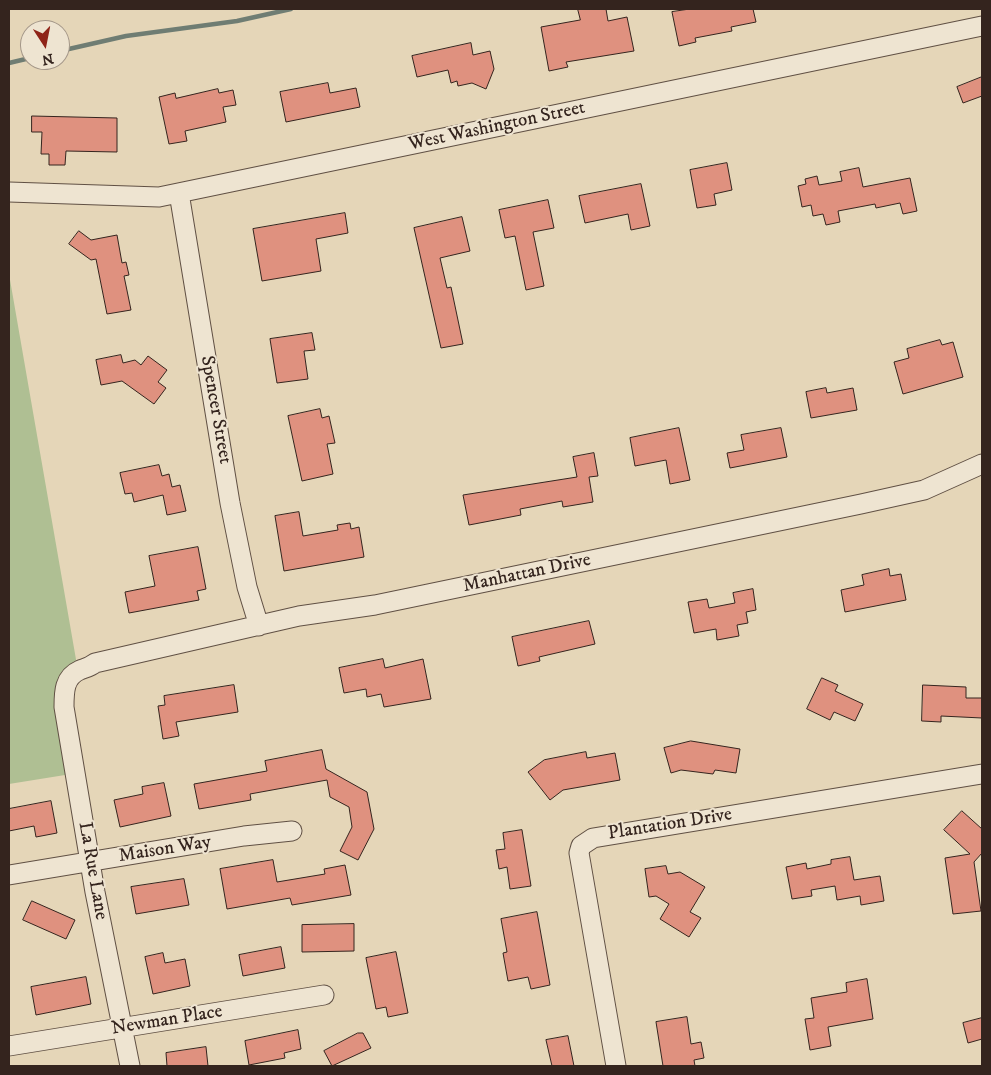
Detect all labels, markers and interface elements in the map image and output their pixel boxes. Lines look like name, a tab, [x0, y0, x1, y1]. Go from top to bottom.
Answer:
north arrow	[20, 20, 70, 70]
text: N	[40, 49, 55, 69]
street label: West Washington Street	[407, 97, 587, 157]
street label: Spencer Street	[194, 354, 236, 466]
street label: Manhattan Drive	[461, 549, 593, 599]
street label: Plantation Drive	[606, 804, 734, 846]
street label: La Rue Lane	[72, 820, 112, 922]
street label: Maison Way	[117, 831, 213, 869]
street label: Newman Place	[110, 1001, 224, 1041]

